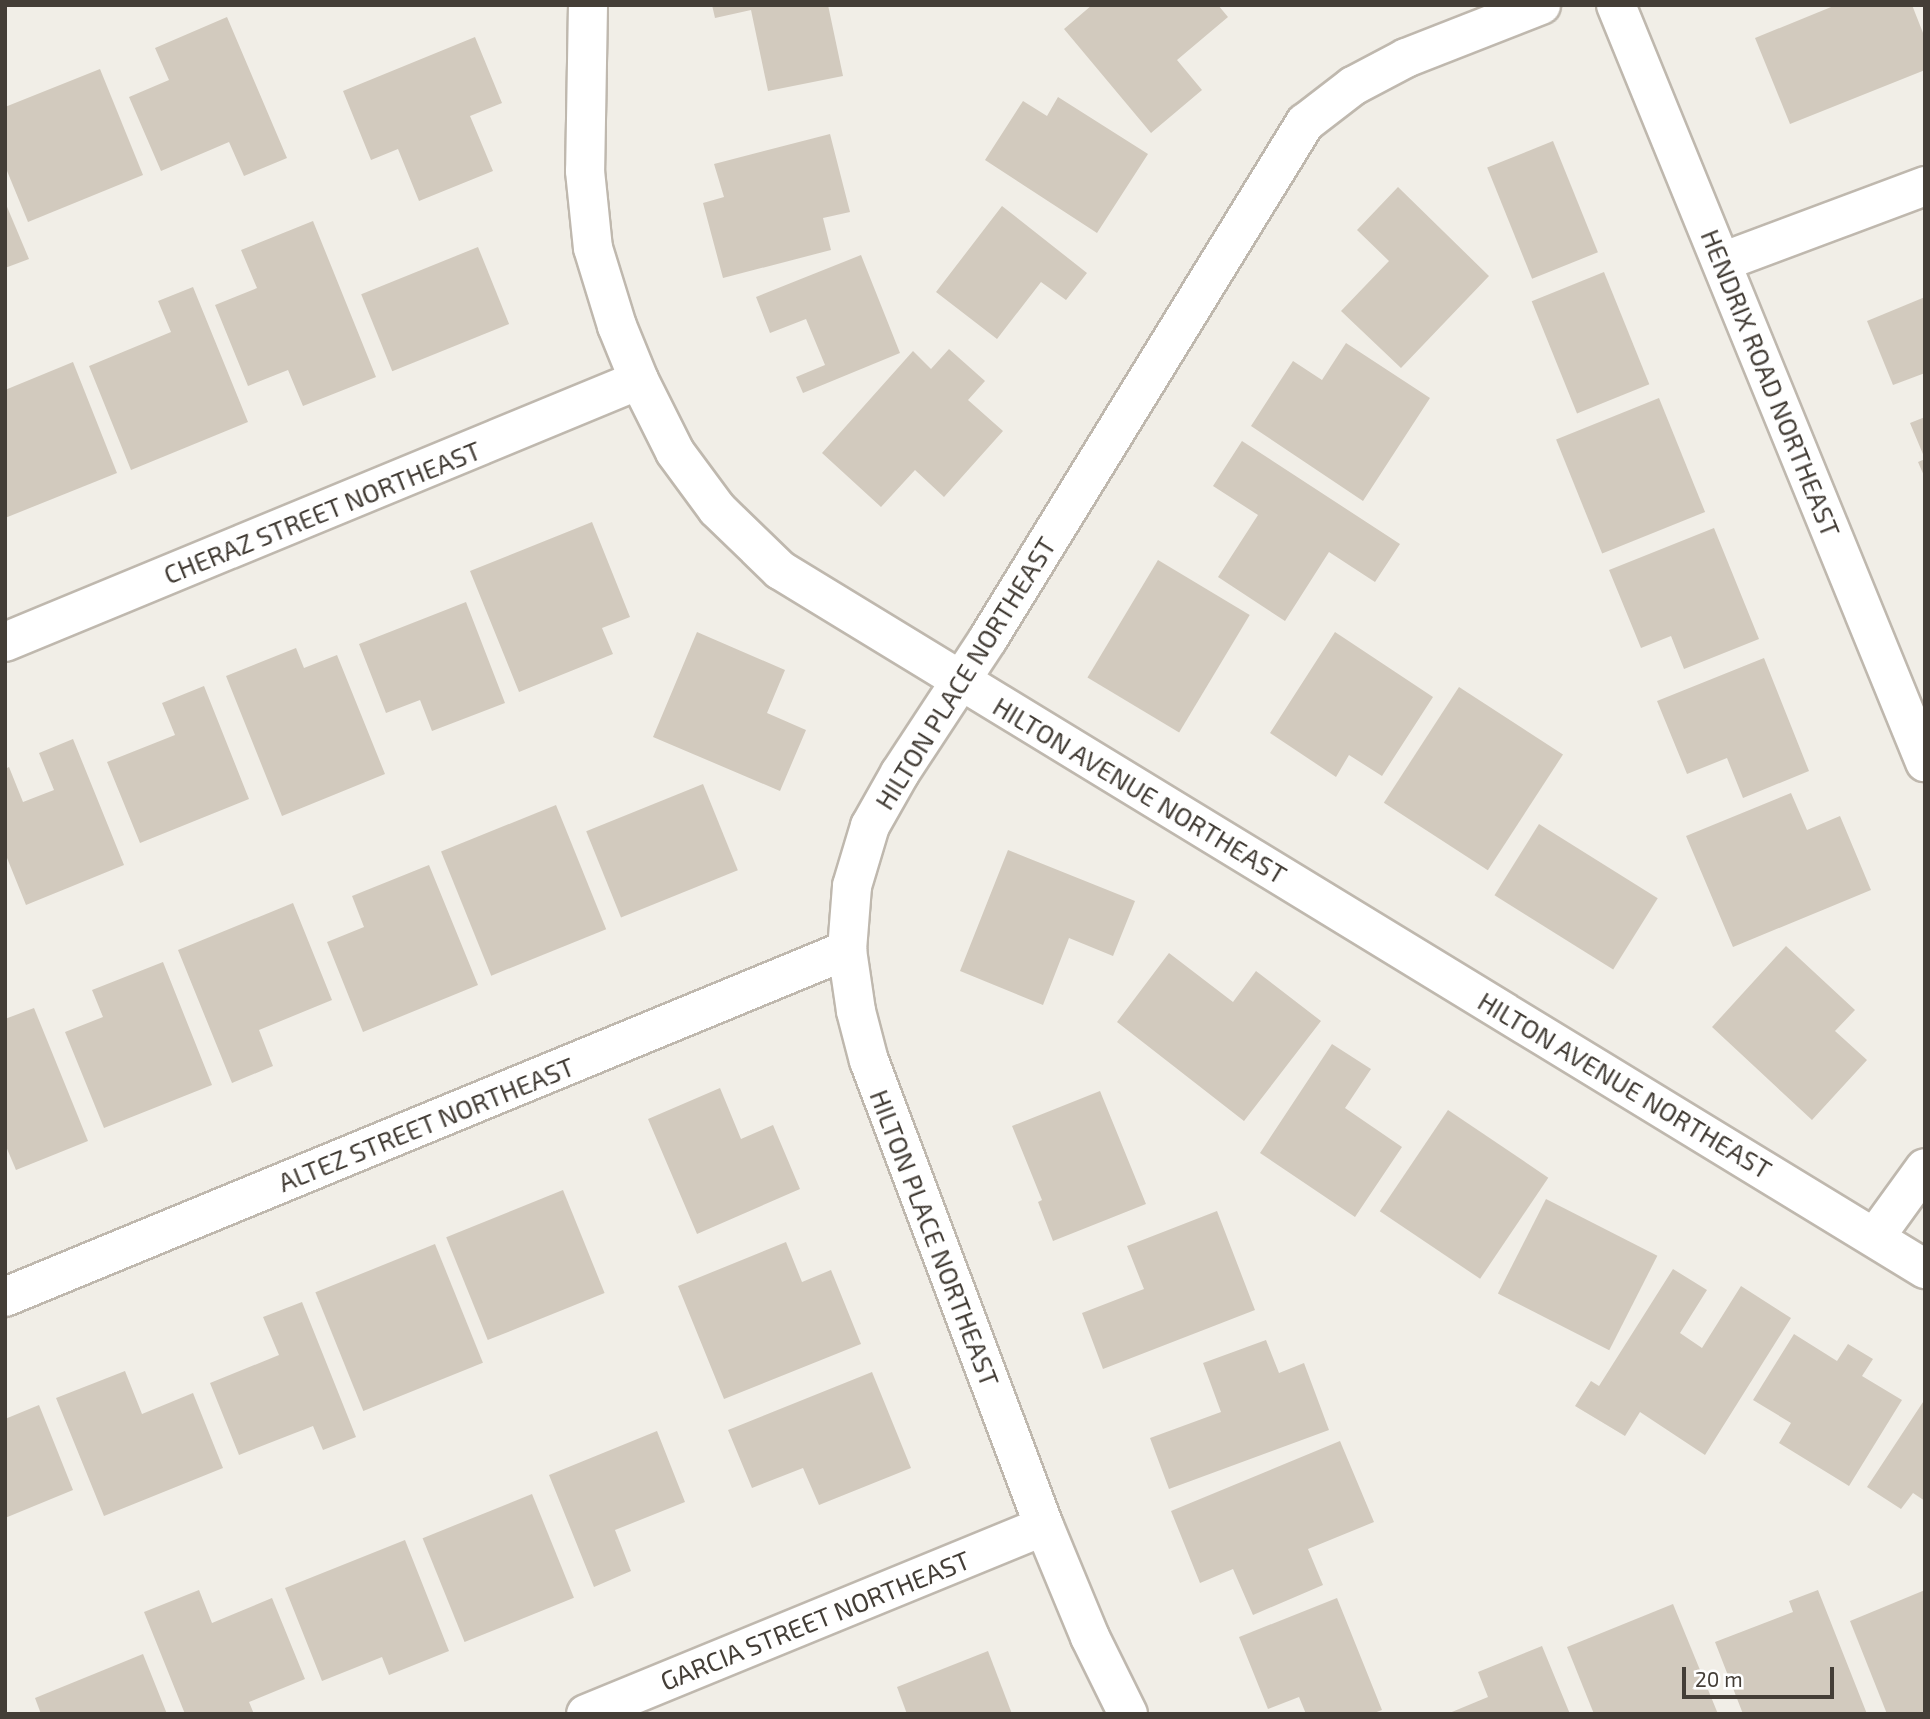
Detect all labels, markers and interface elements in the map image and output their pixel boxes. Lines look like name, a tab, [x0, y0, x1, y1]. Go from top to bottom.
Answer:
street label: HENDRIX ROAD NORTHEAST	[1695, 225, 1847, 541]
street label: CHERAZ STREET NORTHEAST	[159, 434, 485, 590]
street label: HILTON PLACE NORTHEAST	[868, 531, 1062, 815]
street label: HILTON AVENUE NORTHEAST	[987, 690, 1293, 890]
street label: HILTON AVENUE NORTHEAST	[1472, 985, 1778, 1185]
street label: ALTEZ STREET NORTHEAST	[273, 1050, 579, 1198]
street label: HILTON PLACE NORTHEAST	[864, 1085, 1006, 1391]
street label: GARCIA STREET NORTHEAST	[655, 1543, 975, 1697]
scale bar	[1685, 1652, 1837, 1696]
text: 20 m	[1695, 1666, 1743, 1691]

